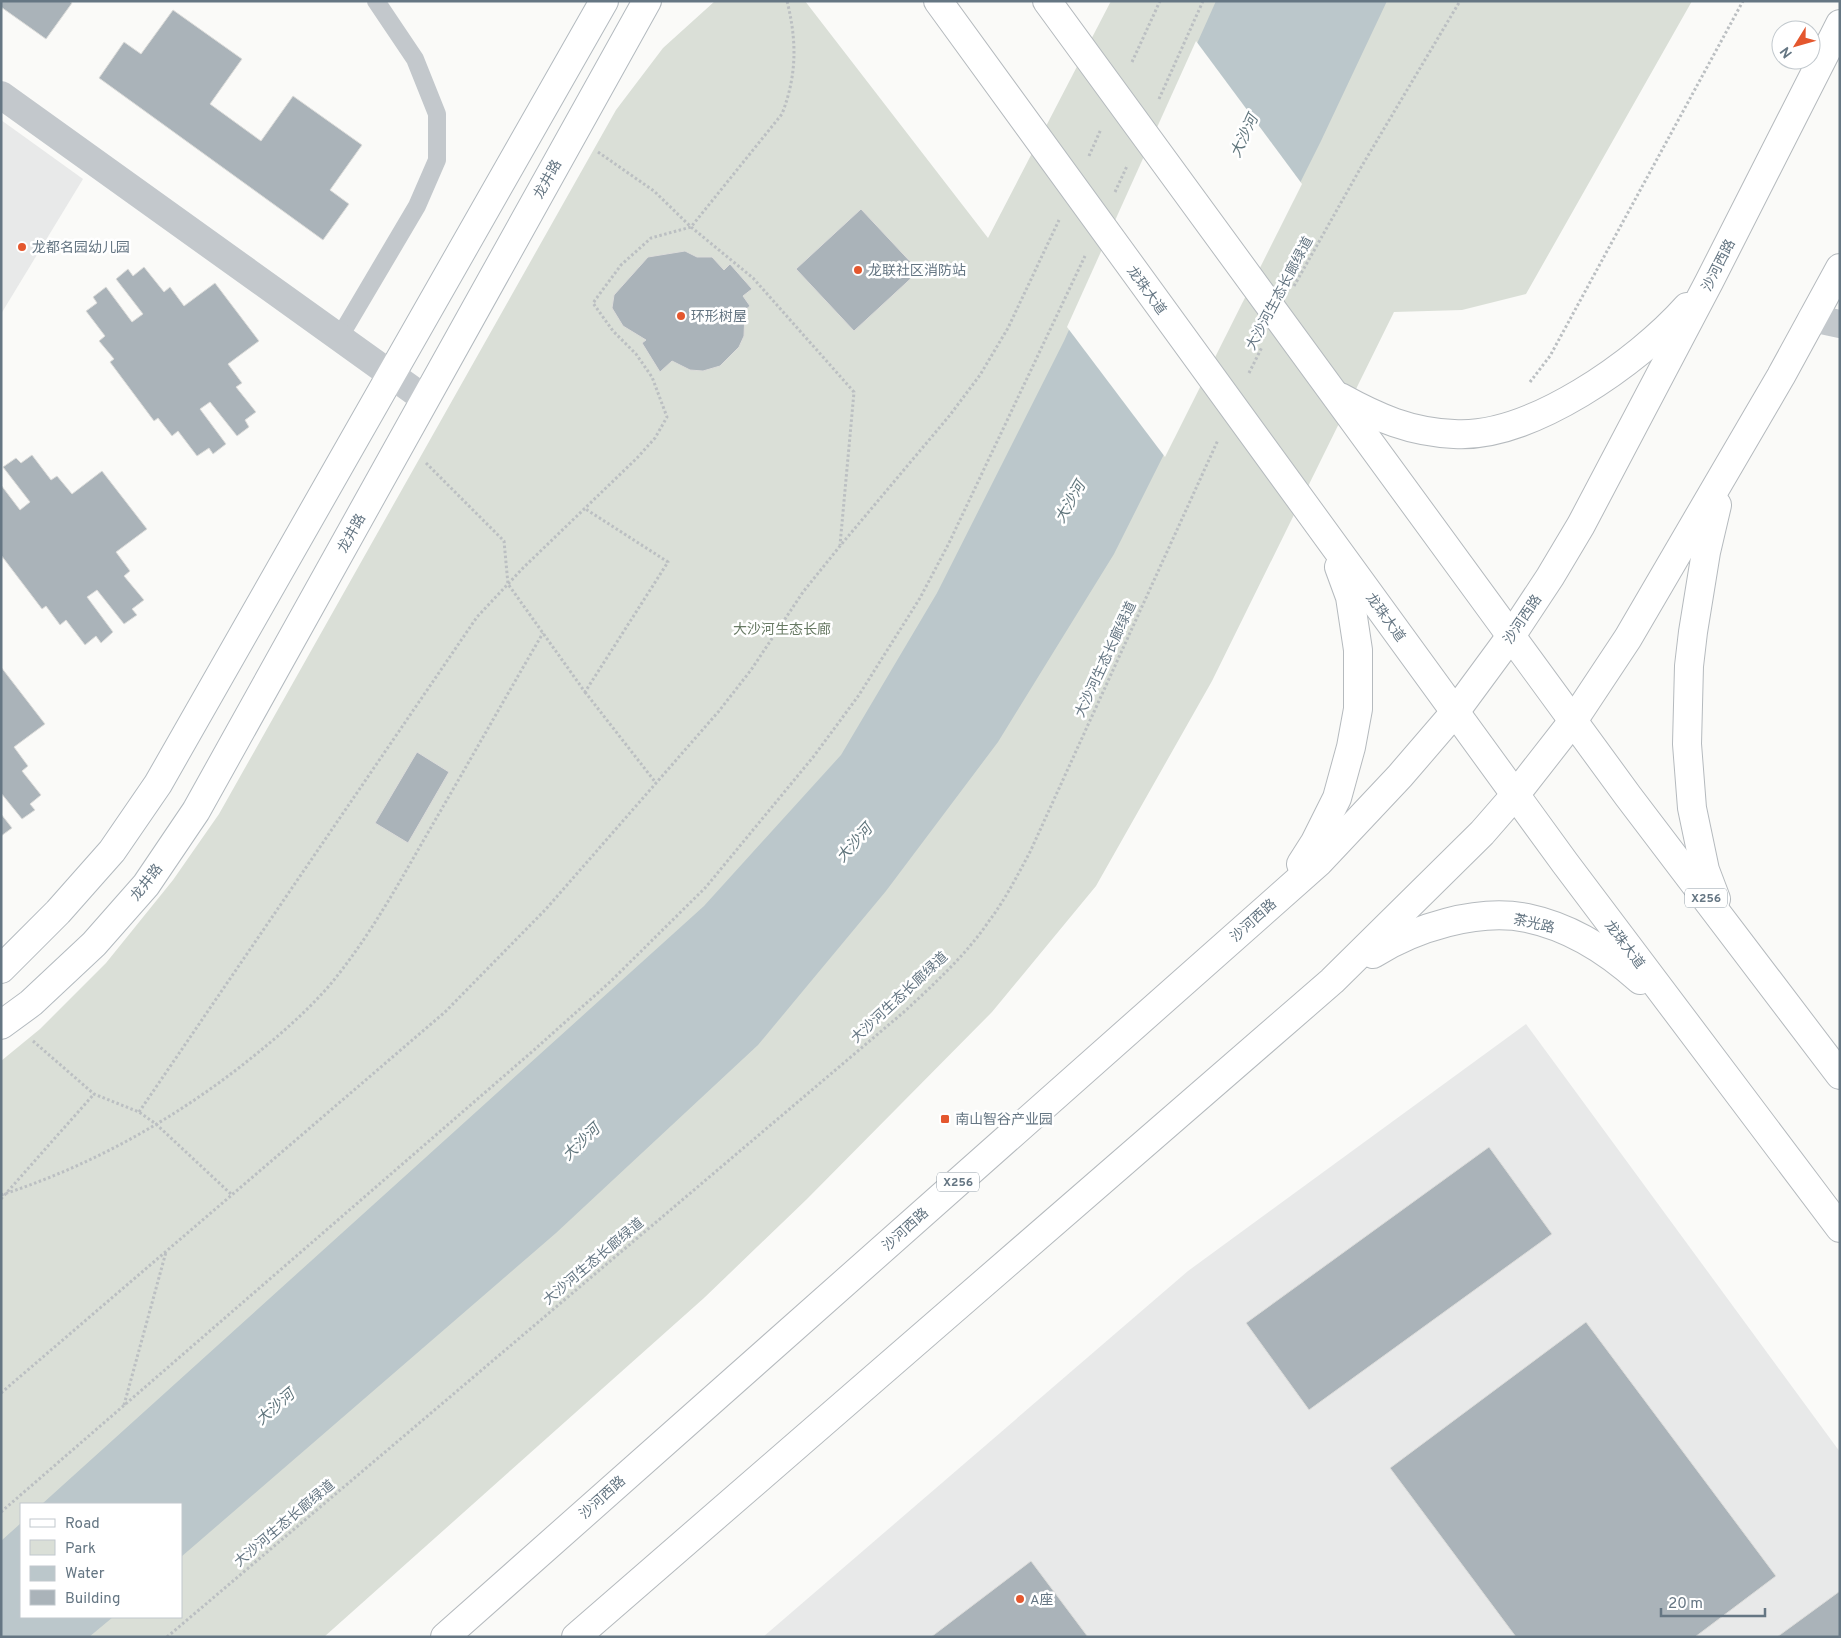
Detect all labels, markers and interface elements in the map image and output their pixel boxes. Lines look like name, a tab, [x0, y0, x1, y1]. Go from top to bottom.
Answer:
north arrow	[1771, 20, 1821, 70]
text: N	[1777, 43, 1797, 61]
water label: 大沙河	[1227, 110, 1265, 161]
street label: 龙井路	[530, 157, 566, 202]
street label: 大沙河生态长廊绿道	[1242, 234, 1317, 353]
street label: 沙河西路	[1699, 237, 1740, 294]
place label: 龙都名园幼儿园	[32, 239, 130, 257]
marker: 龙都名园幼儿园	[16, 241, 28, 253]
place label: 龙联社区消防站	[868, 262, 966, 280]
street label: 龙珠大道	[1122, 263, 1170, 319]
marker: 龙联社区消防站	[852, 264, 864, 276]
place label: 环形树屋	[691, 308, 747, 326]
marker: 环形树屋	[675, 310, 687, 322]
water label: 大沙河	[1052, 476, 1092, 527]
street label: 龙井路	[334, 511, 370, 556]
street label: 龙珠大道	[1361, 590, 1409, 646]
street label: 沙河西路	[1501, 592, 1546, 648]
street label: 大沙河生态长廊绿道	[1071, 599, 1141, 720]
park label: 大沙河生态长廊	[733, 621, 831, 639]
water label: 大沙河	[833, 819, 879, 867]
street label: 龙井路	[127, 861, 167, 905]
road number: X256	[1685, 888, 1727, 908]
street label: 沙河西路	[1228, 896, 1280, 946]
street label: 茶光路	[1511, 911, 1556, 937]
street label: 龙珠大道	[1600, 917, 1648, 972]
street label: 大沙河生态长廊绿道	[847, 948, 952, 1047]
place label: 南山智谷产业园	[955, 1111, 1053, 1129]
marker: 南山智谷产业园	[939, 1113, 951, 1125]
water label: 大沙河	[559, 1119, 607, 1166]
road number: X256	[937, 1172, 979, 1192]
street label: 沙河西路	[880, 1205, 932, 1255]
street label: 大沙河生态长廊绿道	[540, 1214, 648, 1309]
water label: 大沙河	[253, 1384, 301, 1430]
street label: 沙河西路	[577, 1473, 629, 1523]
street label: 大沙河生态长廊绿道	[231, 1476, 339, 1571]
legend	[20, 1503, 182, 1618]
text: Road	[65, 1515, 100, 1534]
text: Park	[65, 1540, 96, 1559]
text: Water	[65, 1565, 105, 1584]
scale bar	[1661, 1586, 1765, 1618]
text: Building	[65, 1590, 120, 1609]
place label: A座	[1030, 1592, 1054, 1609]
marker: A座	[1014, 1593, 1026, 1605]
text: 20 m	[1668, 1595, 1703, 1614]

